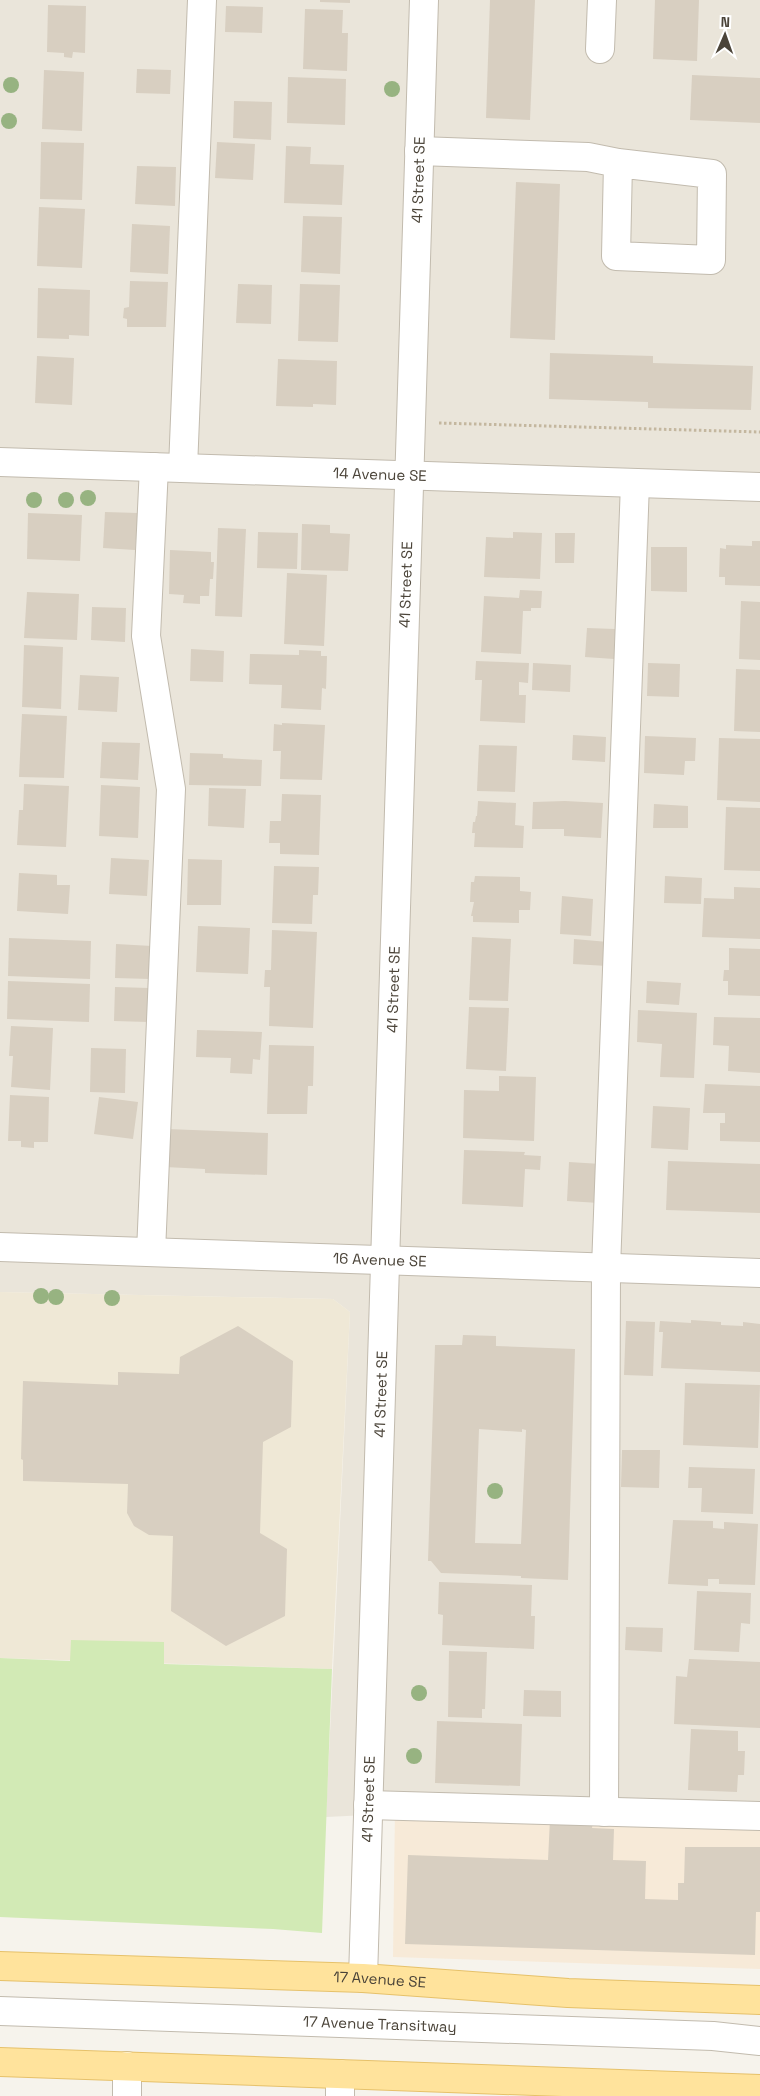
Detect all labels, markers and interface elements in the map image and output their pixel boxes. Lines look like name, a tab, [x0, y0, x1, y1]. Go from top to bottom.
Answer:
north arrow	[700, 10, 750, 60]
text: N	[720, 13, 730, 31]
street label: 41 Street SE	[407, 136, 429, 223]
street label: 14 Avenue SE	[333, 463, 427, 485]
street label: 41 Street SE	[395, 541, 416, 628]
street label: 41 Street SE	[382, 946, 404, 1033]
street label: 16 Avenue SE	[333, 1248, 427, 1271]
street label: 41 Street SE	[370, 1351, 391, 1438]
street label: 41 Street SE	[357, 1756, 379, 1843]
street label: 17 Avenue SE	[333, 1967, 427, 1992]
street label: 17 Avenue Transitway	[303, 2012, 457, 2036]

